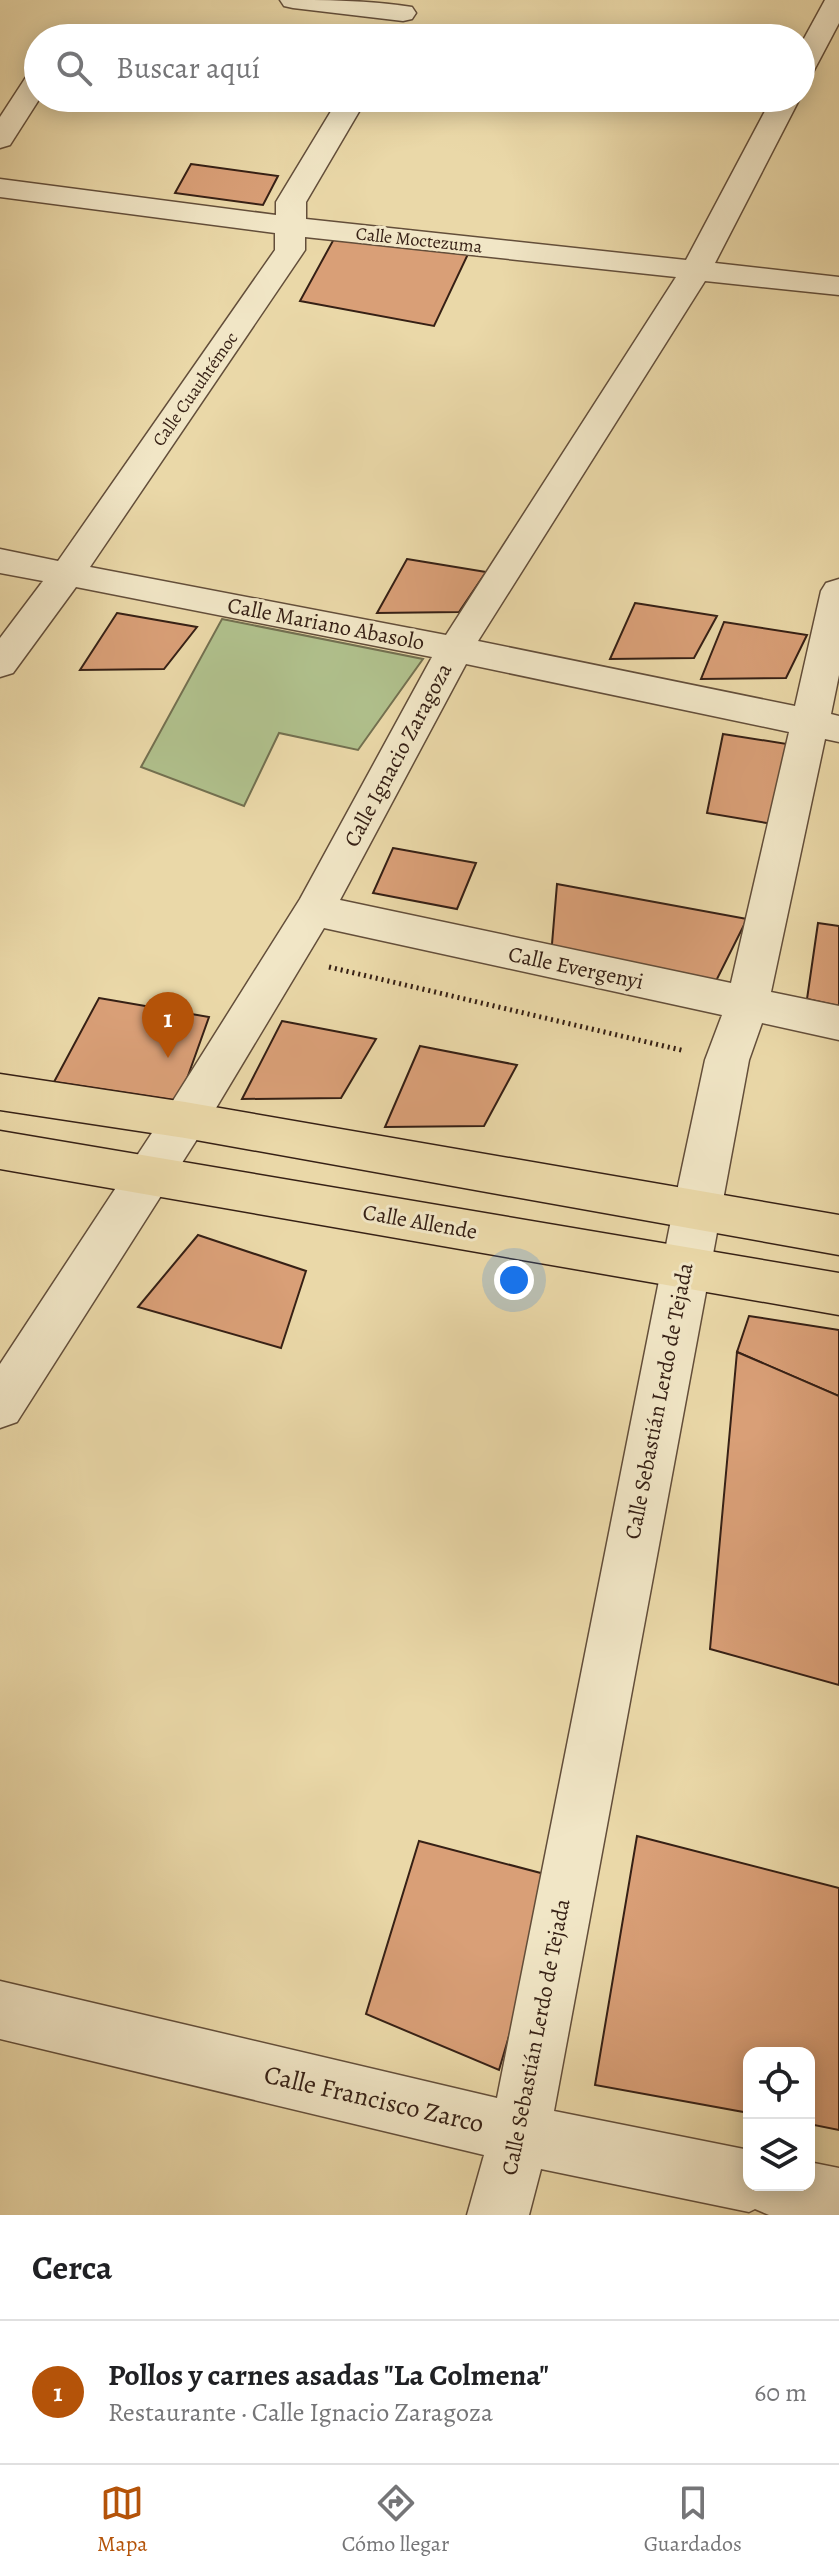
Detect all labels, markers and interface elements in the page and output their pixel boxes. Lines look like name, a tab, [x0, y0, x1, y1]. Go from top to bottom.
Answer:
search box	[24, 24, 815, 112]
icon: search	[52, 46, 96, 90]
text: Buscar aquí	[116, 48, 260, 88]
street label: Calle Moctezuma	[355, 221, 484, 259]
street label: Calle Cuauhtémoc	[147, 327, 243, 451]
street label: Calle Mariano Abasolo	[225, 590, 427, 658]
street label: Calle Ignacio Zaragoza	[337, 657, 460, 852]
street label: Calle Evergenyi	[506, 939, 646, 997]
pin: 1	[142, 992, 194, 1058]
street label: Calle Allende	[360, 1197, 480, 1247]
street label: Calle Sebastián Lerdo de Tejada	[617, 1259, 701, 1542]
your location	[494, 1260, 534, 1300]
street label: Calle Sebastián Lerdo de Tejada	[494, 1895, 578, 2178]
map controls	[743, 2047, 815, 2191]
button: locate	[743, 2047, 815, 2119]
street label: Calle Francisco Zarco	[261, 2057, 487, 2141]
button: layers	[743, 2119, 815, 2191]
text: Cerca	[32, 2244, 113, 2291]
text: Pollos y carnes asadas "La Colmena"	[108, 2355, 549, 2395]
text: 1	[53, 2375, 63, 2410]
text: 60 m	[754, 2375, 807, 2410]
text: Restaurante · Calle Ignacio Zaragoza	[108, 2395, 493, 2430]
tab: Mapa	[97, 2481, 148, 2559]
tab: Cómo llegar	[342, 2481, 449, 2559]
tab: Guardados	[644, 2481, 742, 2559]

